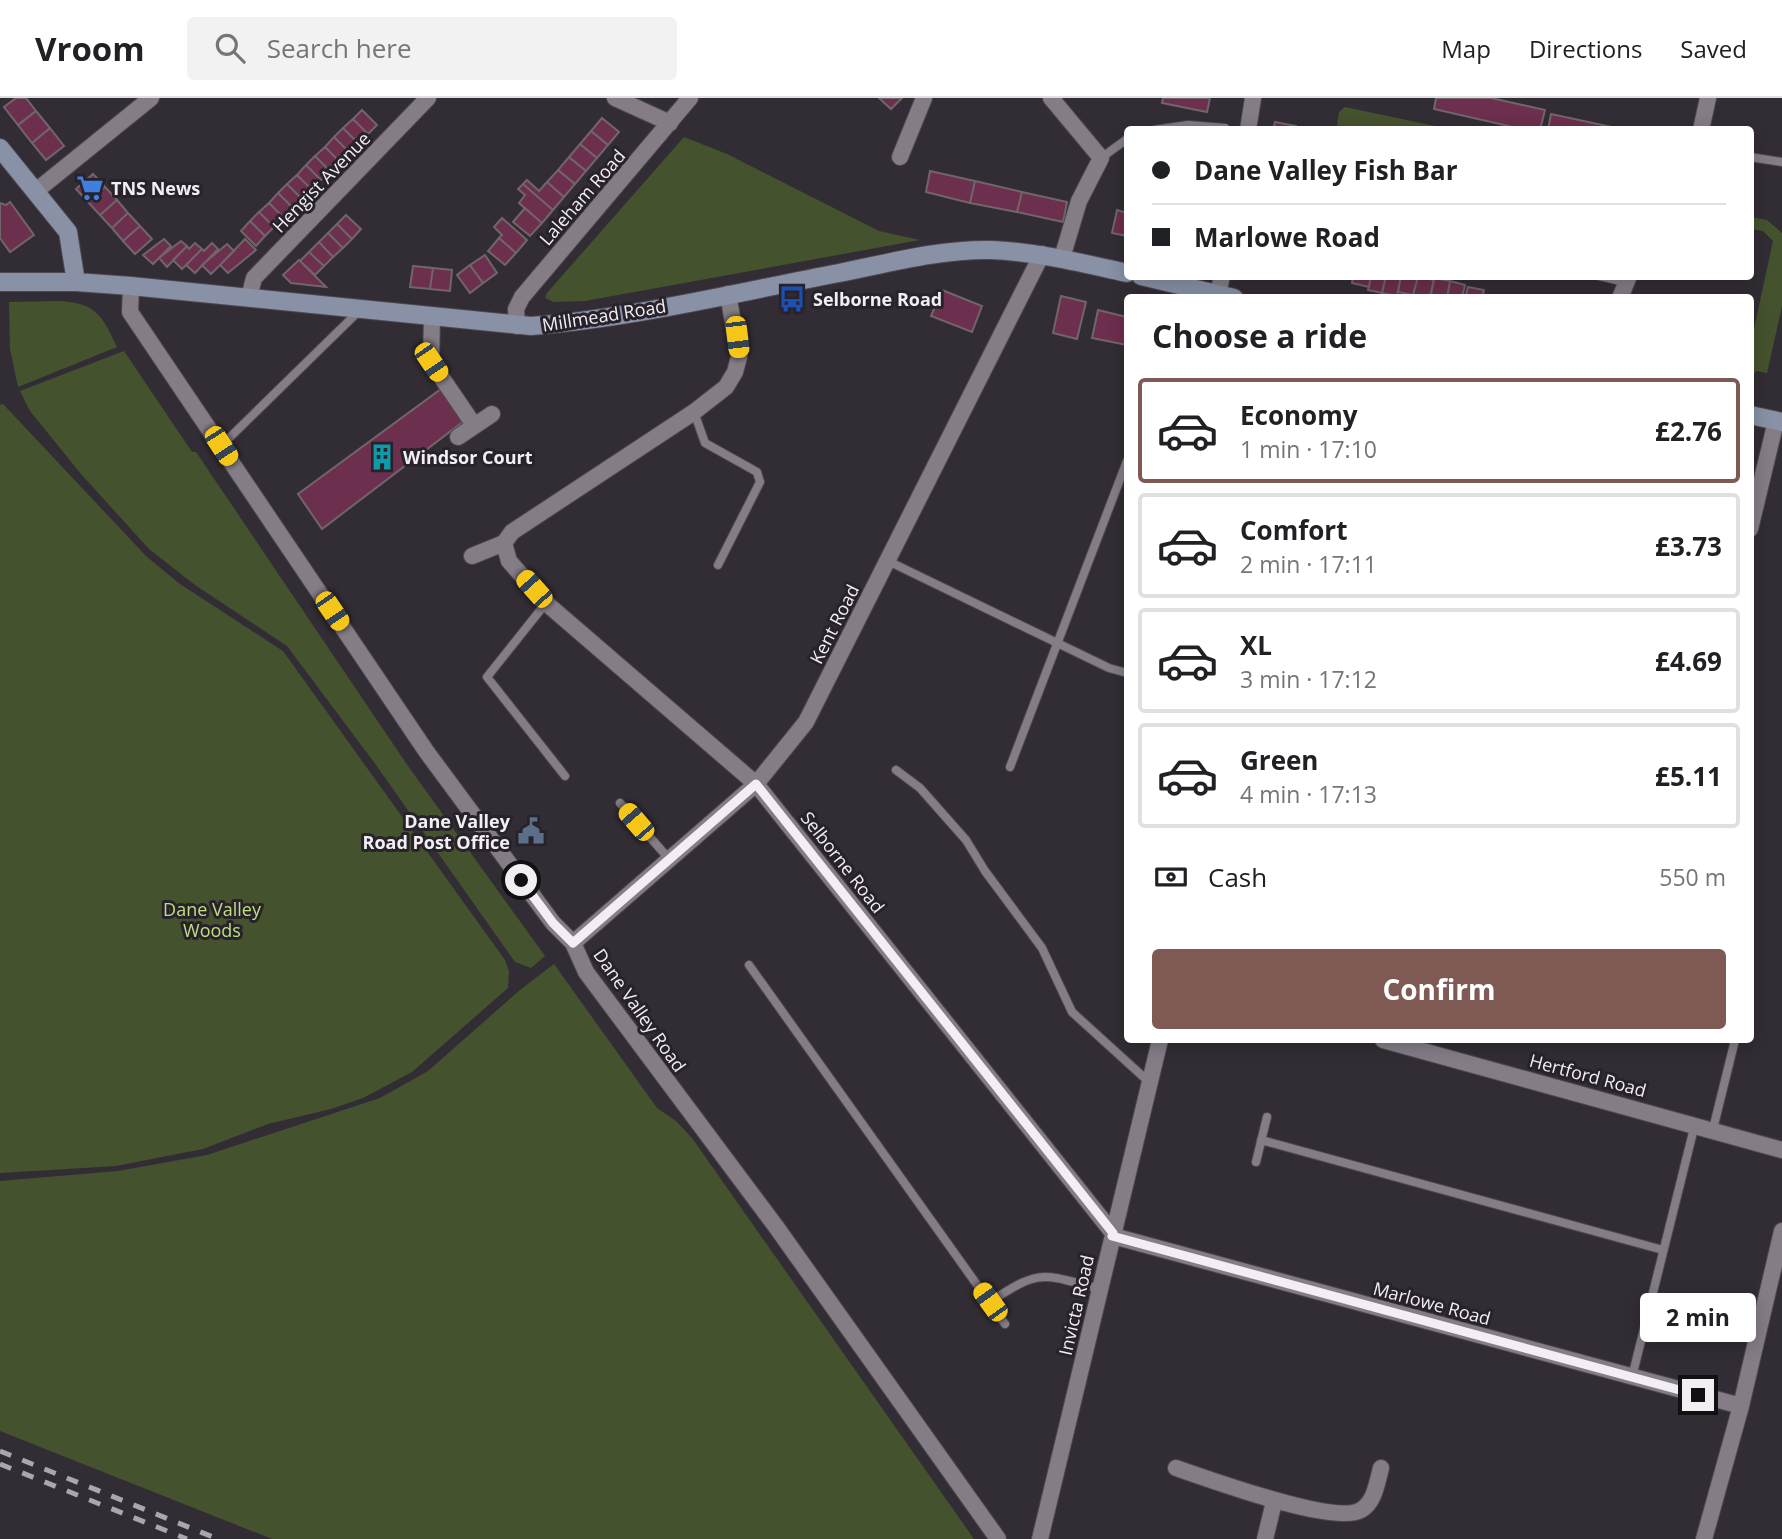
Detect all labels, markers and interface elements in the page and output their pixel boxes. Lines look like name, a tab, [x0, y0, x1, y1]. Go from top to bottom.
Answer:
search box	[187, 17, 677, 80]
text: Vroom	[35, 26, 145, 71]
icon: search	[211, 29, 249, 67]
text: Search here	[267, 30, 412, 66]
text: Map	[1441, 32, 1491, 65]
text: Directions	[1529, 32, 1642, 65]
text: Saved	[1680, 32, 1747, 65]
street label: Hengist Avenue	[267, 127, 375, 237]
street label: Laleham Road	[534, 144, 630, 250]
text: Dane Valley Fish Bar	[1194, 152, 1457, 188]
supermarket icon: TNS News	[75, 173, 105, 203]
place label: TNS News	[111, 176, 200, 200]
text: Marlowe Road	[1194, 219, 1380, 255]
bus stop icon: Selborne Road	[777, 284, 807, 314]
place label: Selborne Road	[813, 287, 942, 311]
street label: Millmead Road	[540, 293, 668, 337]
text: Choose a ride	[1152, 314, 1367, 357]
car	[725, 315, 750, 359]
car	[411, 339, 452, 385]
text: Economy	[1240, 397, 1358, 433]
icon: car	[1156, 399, 1219, 462]
text: £2.76	[1655, 413, 1722, 449]
car	[201, 423, 242, 469]
text: 1 min · 17:10	[1240, 433, 1377, 465]
building icon: Windsor Court	[367, 442, 397, 472]
place label: Windsor Court	[403, 445, 533, 469]
text: Comfort	[1240, 512, 1347, 548]
icon: car	[1156, 514, 1219, 577]
text: £3.73	[1655, 528, 1722, 564]
text: 2 min · 17:11	[1240, 548, 1377, 580]
car	[513, 566, 556, 612]
street label: Kent Road	[804, 580, 864, 668]
car	[312, 588, 353, 634]
text: XL	[1240, 627, 1272, 663]
icon: car	[1156, 629, 1219, 692]
text: £4.69	[1655, 643, 1722, 679]
text: 3 min · 17:12	[1240, 663, 1377, 695]
text: Green	[1240, 742, 1318, 778]
icon: car	[1156, 744, 1219, 807]
text: £5.11	[1655, 758, 1722, 794]
text: 4 min · 17:13	[1240, 778, 1377, 810]
car	[615, 799, 658, 845]
street label: Selborne Road	[796, 806, 890, 918]
place label: Dane Valley Road Post Office	[363, 809, 511, 854]
public building icon: Dane Valley Road Post Office	[516, 816, 546, 846]
icon: cash	[1152, 858, 1190, 896]
text: Cash	[1208, 859, 1267, 895]
text: 550 m	[1659, 861, 1726, 893]
route start	[505, 864, 537, 896]
park label: Dane Valley Woods	[163, 897, 262, 942]
street label: Dane Valley Road	[588, 944, 692, 1076]
button: Confirm	[1152, 949, 1726, 1029]
street label: Hertford Road	[1527, 1048, 1649, 1102]
street label: Invicta Road	[1053, 1252, 1099, 1358]
street label: Marlowe Road	[1371, 1276, 1493, 1330]
car	[970, 1279, 1011, 1325]
callout: 2 min	[1640, 1294, 1756, 1342]
text: 2 min	[1666, 1301, 1730, 1333]
route end	[1682, 1379, 1714, 1411]

